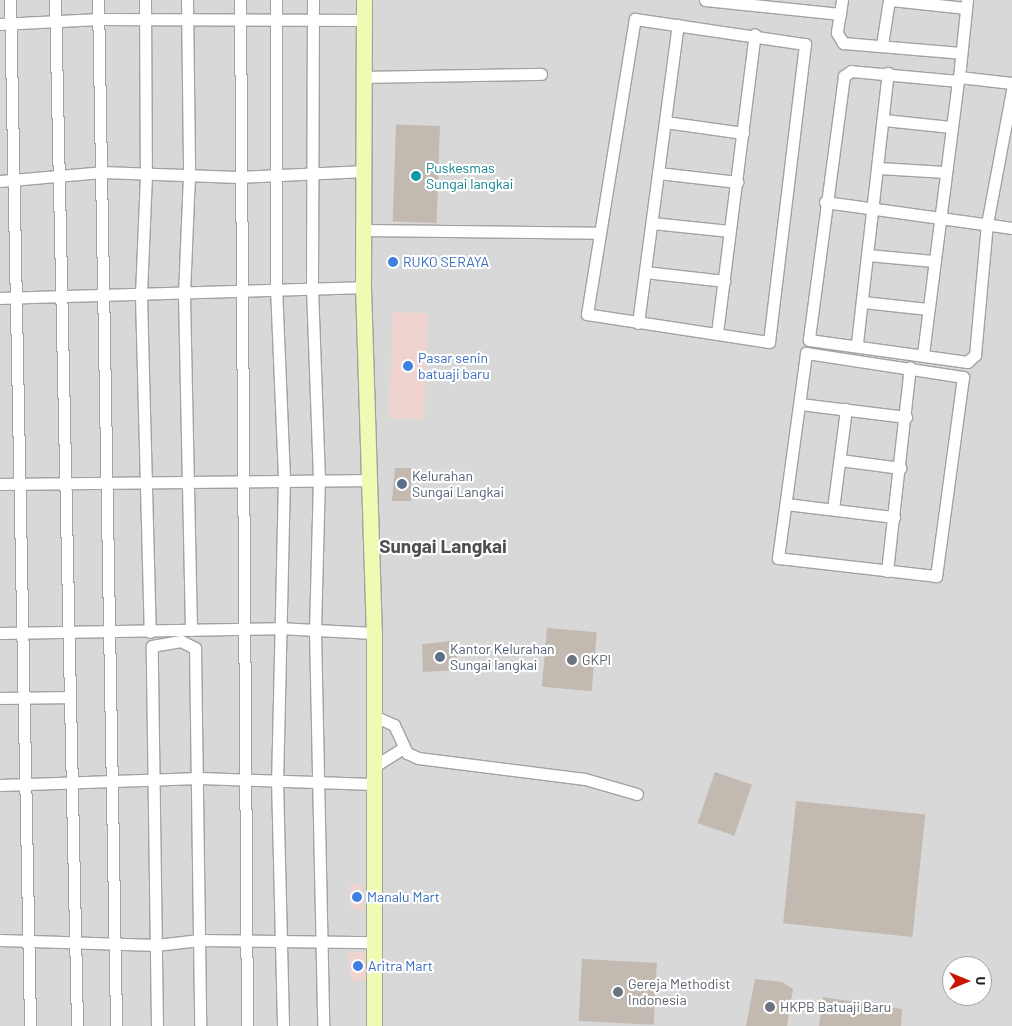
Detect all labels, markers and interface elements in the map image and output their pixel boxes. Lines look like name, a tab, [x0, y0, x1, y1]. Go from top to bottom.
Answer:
place label: Puskesmas Sungai langkai	[426, 160, 513, 192]
marker: Puskesmas Sungai langkai	[410, 170, 422, 182]
place label: RUKO SERAYA	[403, 254, 489, 270]
marker: RUKO SERAYA	[387, 256, 399, 268]
place label: Pasar senin batuaji baru	[418, 350, 490, 382]
marker: Pasar senin batuaji baru	[402, 360, 414, 372]
place label: Kelurahan Sungai Langkai	[412, 468, 504, 501]
marker: Kelurahan Sungai Langkai	[396, 478, 408, 490]
district label: Sungai Langkai	[379, 535, 507, 557]
place label: Kantor Kelurahan Sungai langkai	[450, 641, 555, 674]
marker: Kantor Kelurahan Sungai langkai	[434, 651, 446, 663]
place label: GKPI	[582, 652, 611, 668]
marker: GKPI	[566, 654, 578, 666]
place label: Manalu Mart	[367, 889, 440, 905]
marker: Manalu Mart	[351, 891, 363, 903]
north arrow	[942, 956, 992, 1006]
place label: Aritra Mart	[368, 958, 433, 974]
marker: Aritra Mart	[352, 960, 364, 972]
place label: Gereja Methodist Indonesia	[628, 976, 730, 1009]
text: U	[973, 977, 990, 985]
marker: Gereja Methodist Indonesia	[612, 986, 624, 998]
place label: HKPB Batuaji Baru	[780, 999, 891, 1015]
marker: HKPB Batuaji Baru	[764, 1001, 776, 1013]

